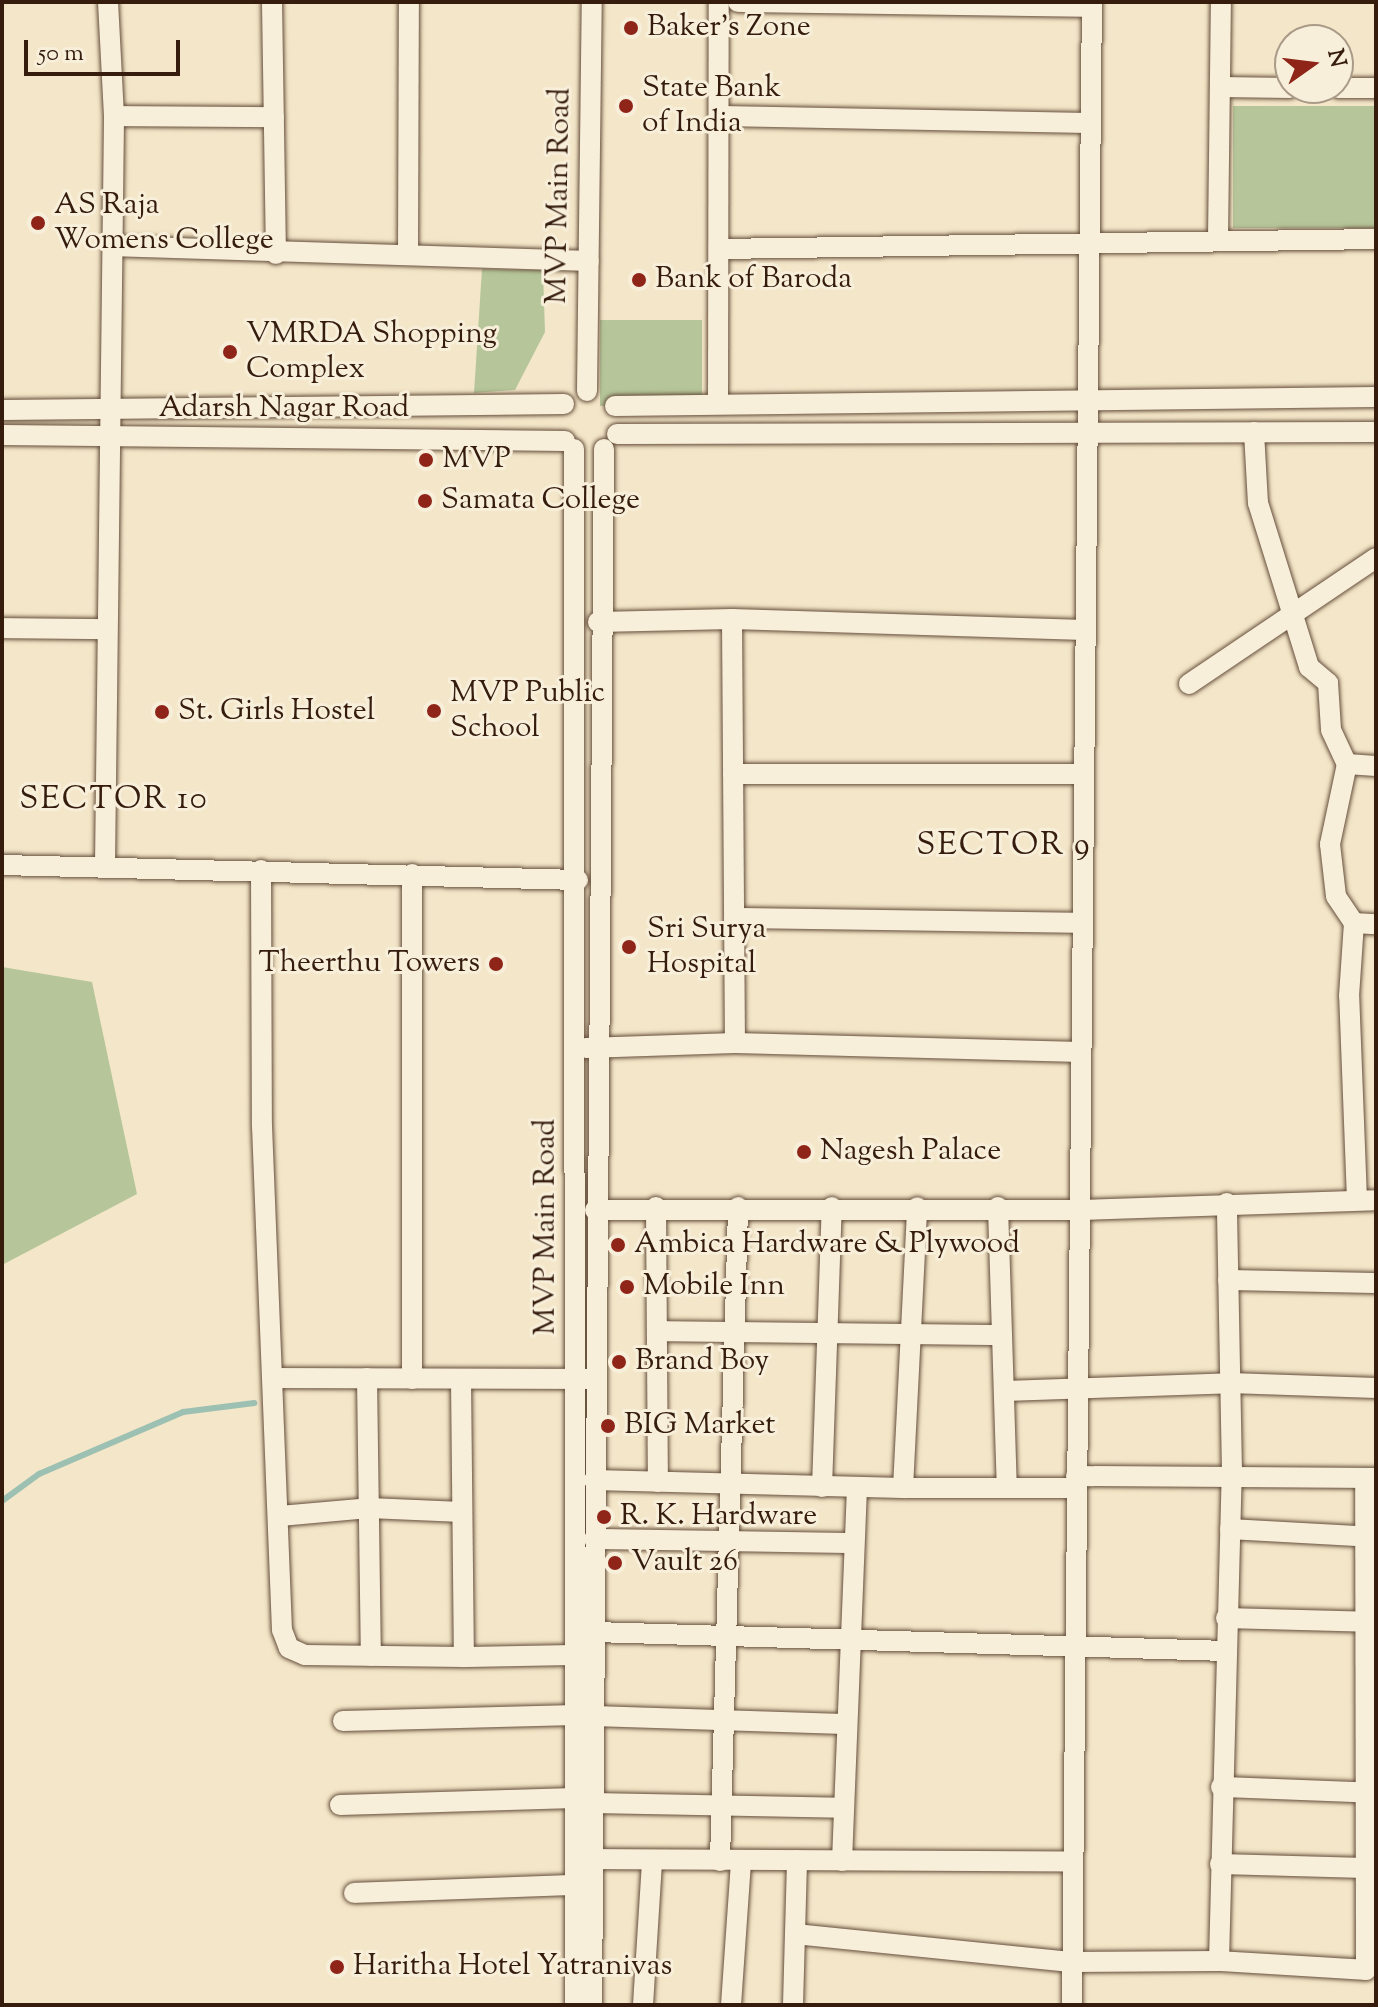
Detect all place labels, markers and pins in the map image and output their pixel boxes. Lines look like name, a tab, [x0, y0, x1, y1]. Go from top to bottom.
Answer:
place label: Baker's Zone	[647, 10, 811, 46]
marker: Baker's Zone	[622, 19, 640, 37]
place label: State Bank of India	[642, 71, 781, 142]
marker: State Bank of India	[617, 97, 635, 115]
place label: AS Raja Womens College	[54, 188, 274, 258]
marker: AS Raja Womens College	[29, 214, 47, 232]
place label: Bank of Baroda	[655, 262, 852, 298]
marker: Bank of Baroda	[630, 271, 648, 289]
place label: VMRDA Shopping Complex	[246, 317, 497, 388]
marker: VMRDA Shopping Complex	[221, 343, 239, 361]
place label: MVP	[442, 442, 511, 478]
marker: MVP	[417, 451, 435, 469]
place label: Samata College	[441, 483, 640, 519]
marker: Samata College	[416, 492, 434, 510]
place label: MVP Public School	[450, 676, 605, 746]
place label: St. Girls Hostel	[178, 694, 375, 730]
marker: MVP Public School	[425, 702, 443, 720]
marker: St. Girls Hostel	[153, 703, 171, 721]
place label: Sri Surya Hospital	[647, 912, 766, 982]
marker: Sri Surya Hospital	[618, 936, 640, 958]
place label: Theerthu Towers	[259, 946, 480, 982]
marker: Theerthu Towers	[487, 955, 505, 973]
place label: Nagesh Palace	[820, 1134, 1001, 1170]
marker: Nagesh Palace	[795, 1143, 813, 1161]
place label: Ambica Hardware & Plywood	[634, 1227, 1020, 1263]
marker: Ambica Hardware & Plywood	[609, 1236, 627, 1254]
place label: Mobile Inn	[643, 1269, 785, 1305]
marker: Mobile Inn	[618, 1278, 636, 1296]
place label: Brand Boy	[635, 1344, 769, 1380]
marker: Brand Boy	[610, 1353, 628, 1371]
place label: BIG Market	[624, 1408, 776, 1444]
marker: BIG Market	[599, 1417, 617, 1435]
place label: R. K. Hardware	[620, 1499, 817, 1535]
marker: R. K. Hardware	[595, 1508, 613, 1526]
place label: Vault 26	[631, 1545, 738, 1581]
marker: Vault 26	[606, 1554, 624, 1572]
place label: Haritha Hotel Yatranivas	[353, 1949, 672, 1985]
marker: Haritha Hotel Yatranivas	[328, 1958, 346, 1976]

